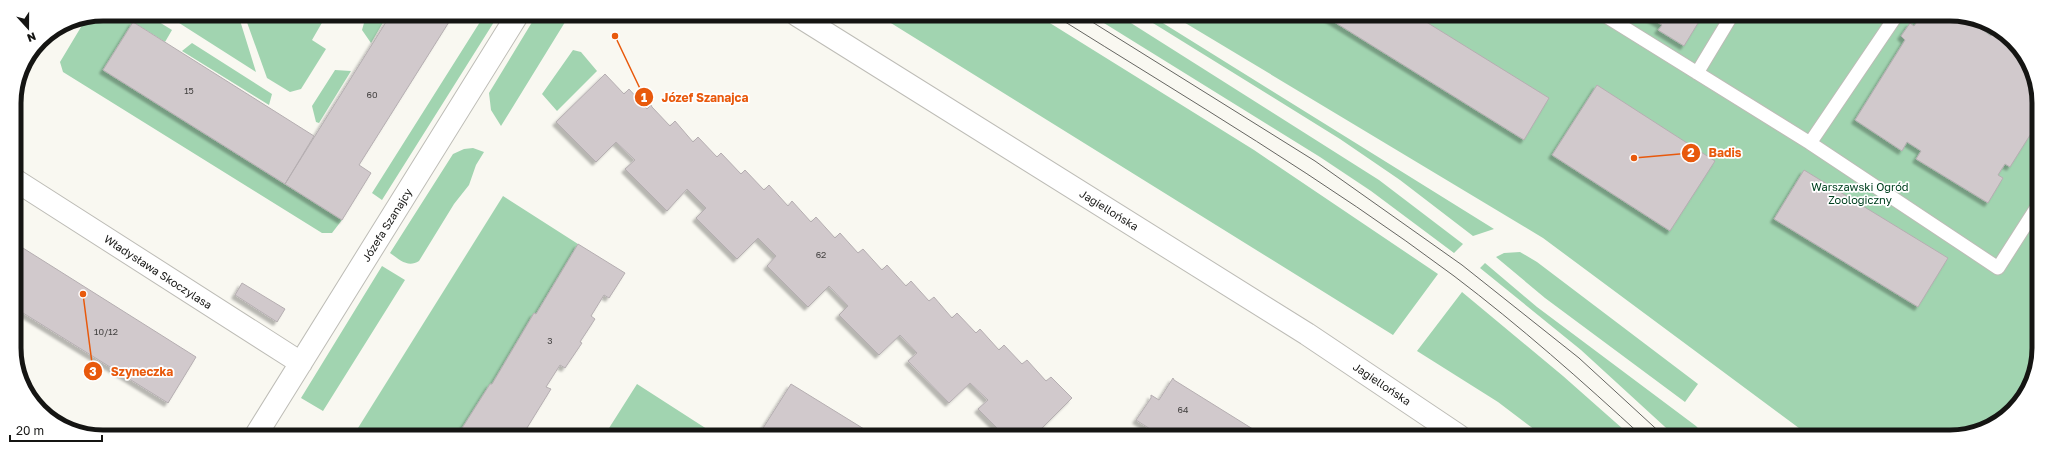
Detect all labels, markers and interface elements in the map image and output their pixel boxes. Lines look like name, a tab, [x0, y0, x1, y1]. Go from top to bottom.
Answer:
north arrow	[8, 8, 48, 48]
text: N	[26, 30, 38, 45]
house number: 15	[184, 85, 194, 96]
callout: Józef Szanajca	[634, 85, 757, 109]
house number: 60	[366, 89, 378, 100]
text: 1	[641, 90, 647, 105]
text: Józef Szanajca	[662, 90, 748, 105]
callout: Badis	[1681, 141, 1750, 165]
text: 2	[1687, 145, 1695, 160]
text: Badis	[1709, 145, 1742, 160]
park label: Warszawski Ogród Zoologiczny	[1811, 180, 1909, 206]
street label: Józefa Szanajcy	[359, 186, 414, 264]
street label: Jagiellońska	[1077, 186, 1141, 233]
street label: Władysława Skoczylasa	[102, 232, 215, 311]
house number: 62	[816, 249, 826, 260]
house number: 10/12	[94, 326, 118, 337]
house number: 3	[547, 335, 553, 346]
callout: Szyneczka	[83, 359, 182, 383]
street label: Jagiellońska	[1351, 360, 1414, 408]
text: 3	[89, 364, 97, 379]
text: Szyneczka	[111, 364, 173, 379]
house number: 64	[1178, 404, 1189, 415]
scale bar	[10, 417, 102, 443]
text: 20 m	[16, 423, 44, 438]

